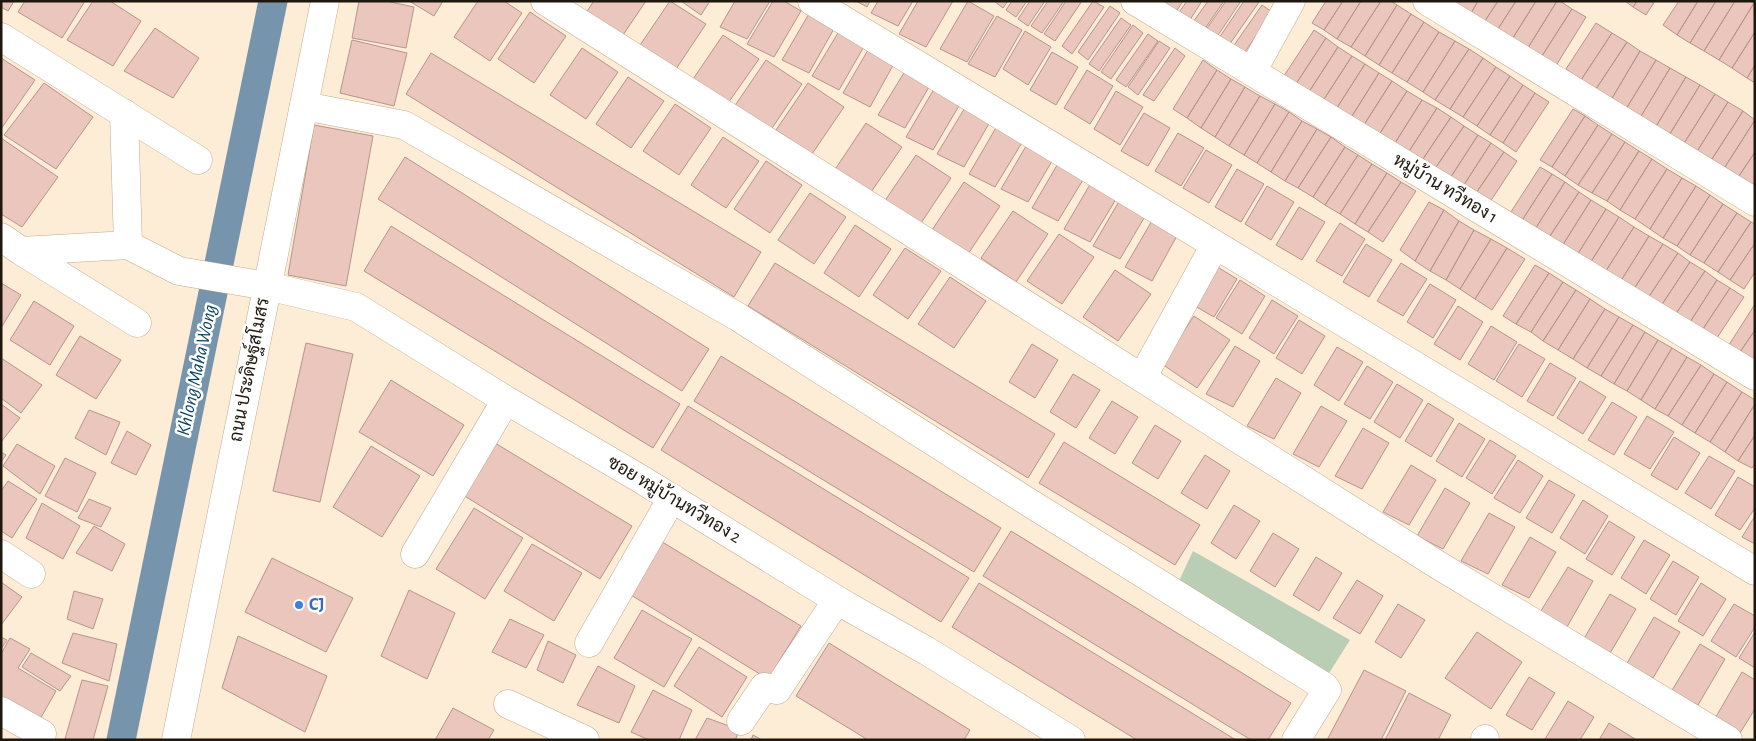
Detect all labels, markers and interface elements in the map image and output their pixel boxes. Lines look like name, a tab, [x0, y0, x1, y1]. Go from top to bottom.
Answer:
street label: หมู่บ้าน ทวีทอง 1	[1388, 147, 1503, 230]
street label: ถนน ประดิษฐ์สโมสร	[222, 295, 275, 444]
water label: Khlong Maha Wong	[174, 303, 220, 437]
street label: ซอย หมู่บ้านทวีทอง 2	[603, 449, 746, 549]
place label: CJ	[309, 596, 324, 614]
marker: CJ	[293, 599, 305, 611]

